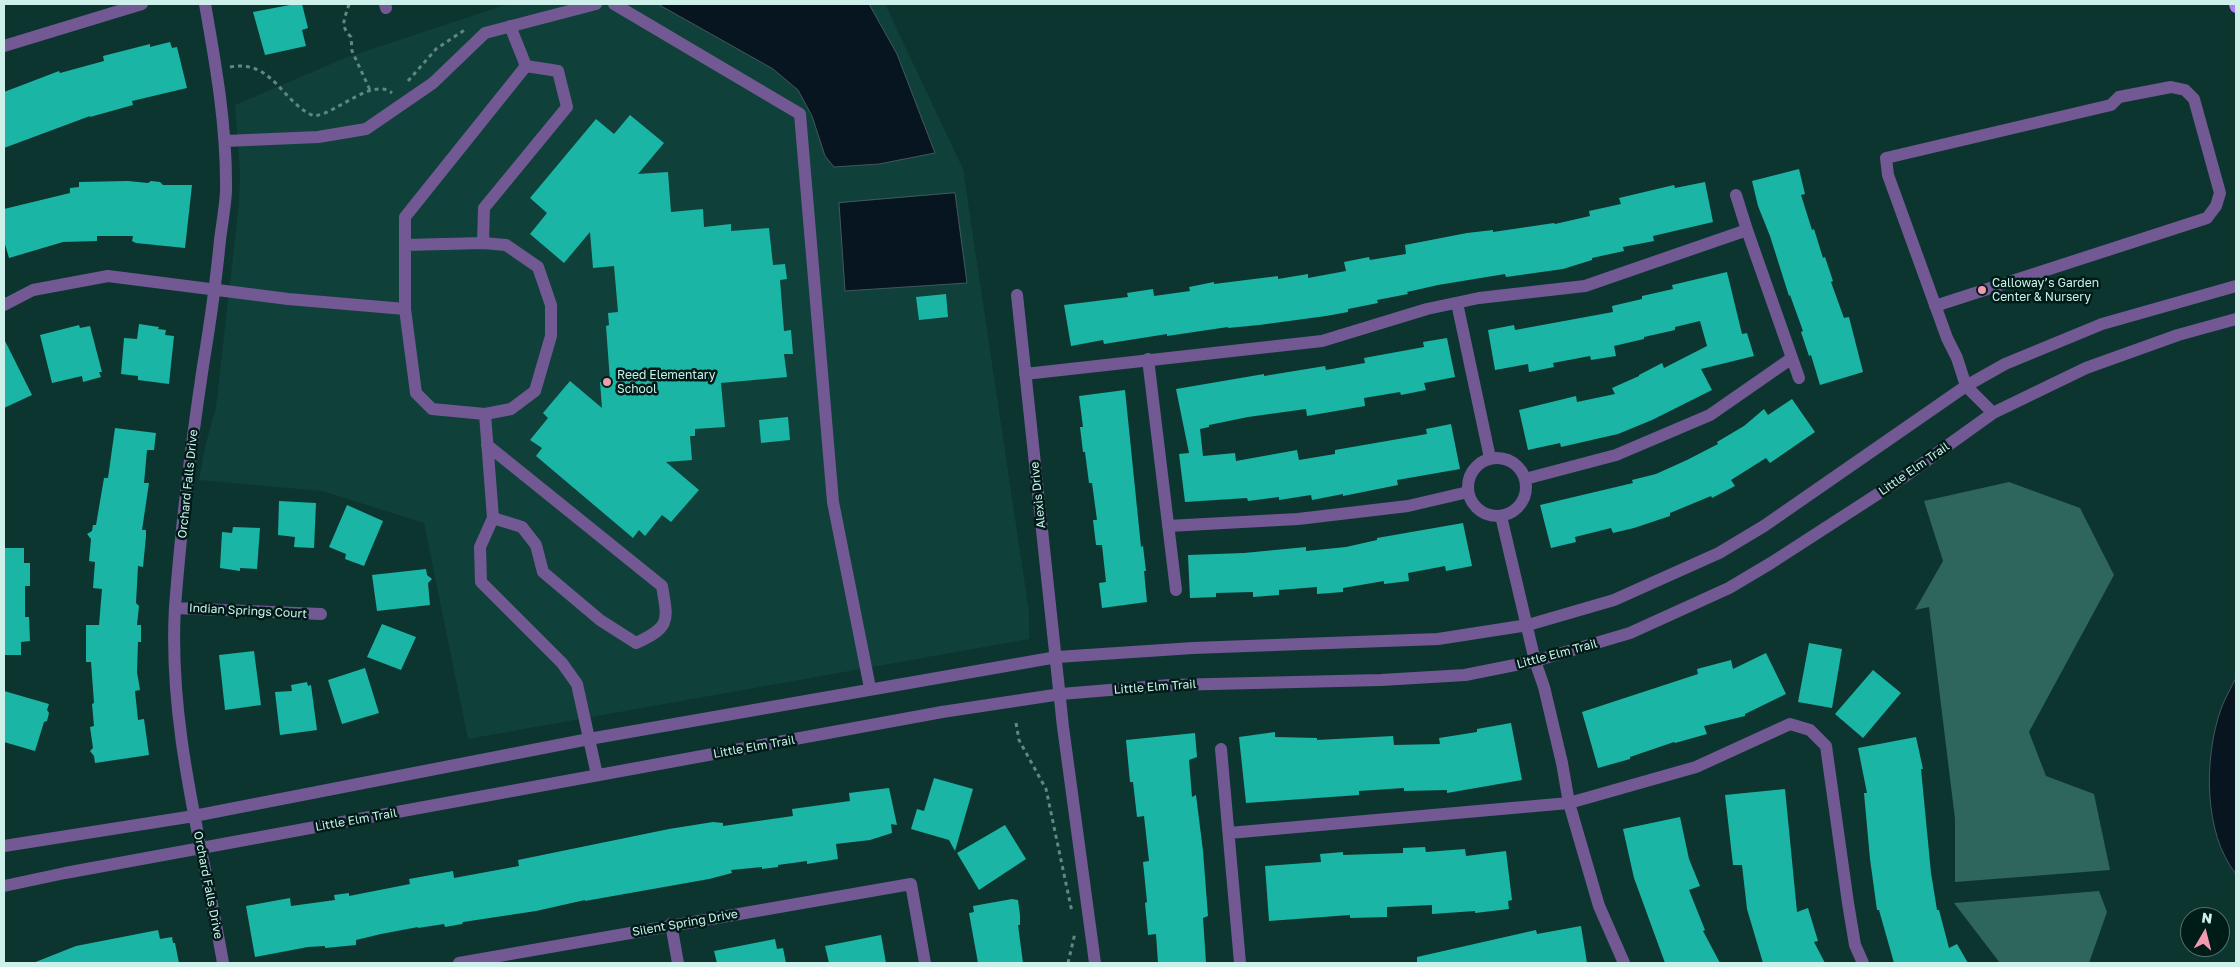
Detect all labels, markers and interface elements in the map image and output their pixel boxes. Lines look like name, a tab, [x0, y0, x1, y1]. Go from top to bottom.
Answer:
place label: Calloway’s Garden Center & Nursery	[1992, 276, 2099, 304]
marker: Calloway’s Garden Center & Nursery	[1976, 284, 1988, 296]
place label: Reed Elementary School	[617, 368, 716, 396]
marker: Reed Elementary School	[601, 376, 613, 388]
street label: Orchard Falls Drive	[175, 429, 201, 539]
street label: Little Elm Trail	[1876, 439, 1952, 499]
street label: Alexis Drive	[1027, 461, 1049, 529]
street label: Indian Springs Court	[189, 601, 307, 621]
street label: Little Elm Trail	[1515, 636, 1599, 672]
street label: Little Elm Trail	[1113, 677, 1197, 697]
street label: Little Elm Trail	[712, 733, 796, 761]
street label: Little Elm Trail	[314, 806, 398, 834]
street label: Orchard Falls Drive	[190, 830, 226, 940]
street label: Silent Spring Drive	[631, 907, 739, 939]
north arrow	[2180, 907, 2230, 957]
text: N	[2201, 908, 2213, 927]

